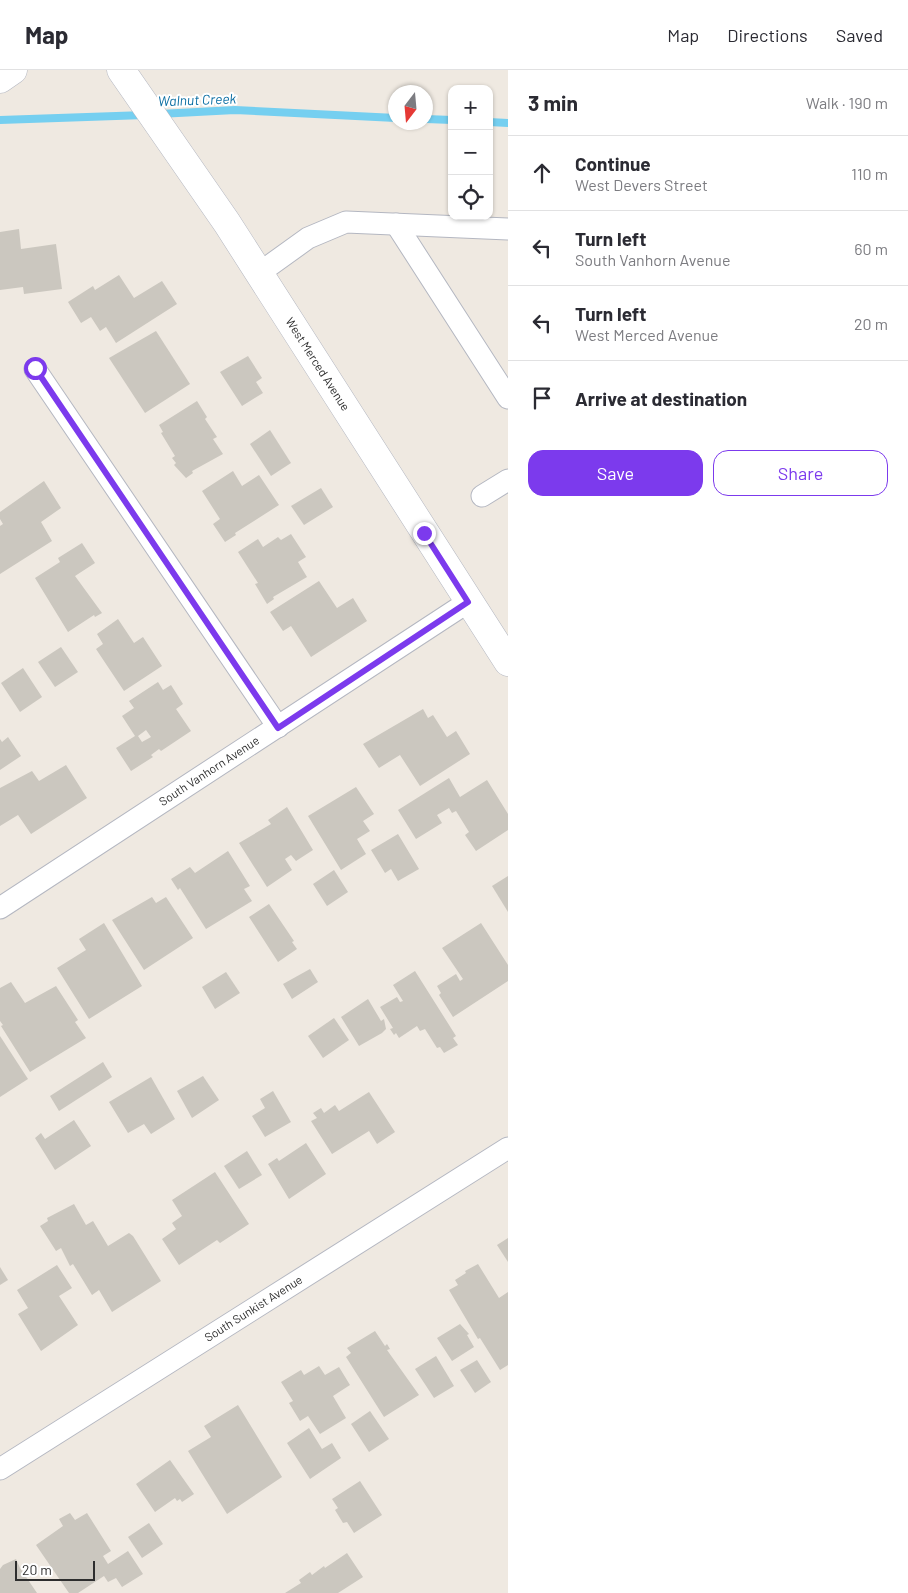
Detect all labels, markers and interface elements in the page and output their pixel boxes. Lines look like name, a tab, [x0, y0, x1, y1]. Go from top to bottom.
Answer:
text: Map	[25, 20, 68, 49]
text: Map	[667, 24, 699, 46]
text: Directions	[727, 24, 808, 46]
text: Saved	[836, 24, 883, 46]
north arrow	[388, 85, 433, 130]
map controls	[448, 85, 493, 220]
button: +	[448, 85, 493, 130]
water label: Walnut Creek	[157, 90, 237, 109]
text: 3 min	[528, 90, 578, 115]
text: Walk · 190 m	[806, 93, 888, 112]
button: −	[448, 130, 493, 175]
text: Continue	[575, 152, 651, 175]
icon: ahead	[528, 159, 556, 187]
text: 110 m	[851, 164, 888, 183]
button: locate	[448, 175, 493, 220]
text: West Devers Street	[575, 175, 708, 194]
text: Turn left	[575, 227, 646, 250]
icon: left	[528, 234, 556, 262]
text: 60 m	[854, 239, 888, 258]
text: South Vanhorn Avenue	[575, 250, 730, 269]
text: Turn left	[575, 302, 646, 325]
icon: left	[528, 309, 556, 337]
text: 20 m	[854, 314, 888, 333]
street label: West Merced Avenue	[283, 315, 353, 413]
text: West Merced Avenue	[575, 325, 719, 344]
route start	[24, 357, 47, 380]
icon: arrive	[528, 384, 556, 412]
text: Arrive at destination	[575, 387, 747, 410]
button: Save	[528, 450, 703, 496]
button: Share	[713, 450, 888, 496]
route end	[413, 522, 436, 545]
street label: South Vanhorn Avenue	[156, 733, 261, 808]
street label: South Sunkist Avenue	[202, 1272, 305, 1344]
scale bar	[15, 1558, 95, 1581]
text: 20 m	[22, 1561, 52, 1578]

